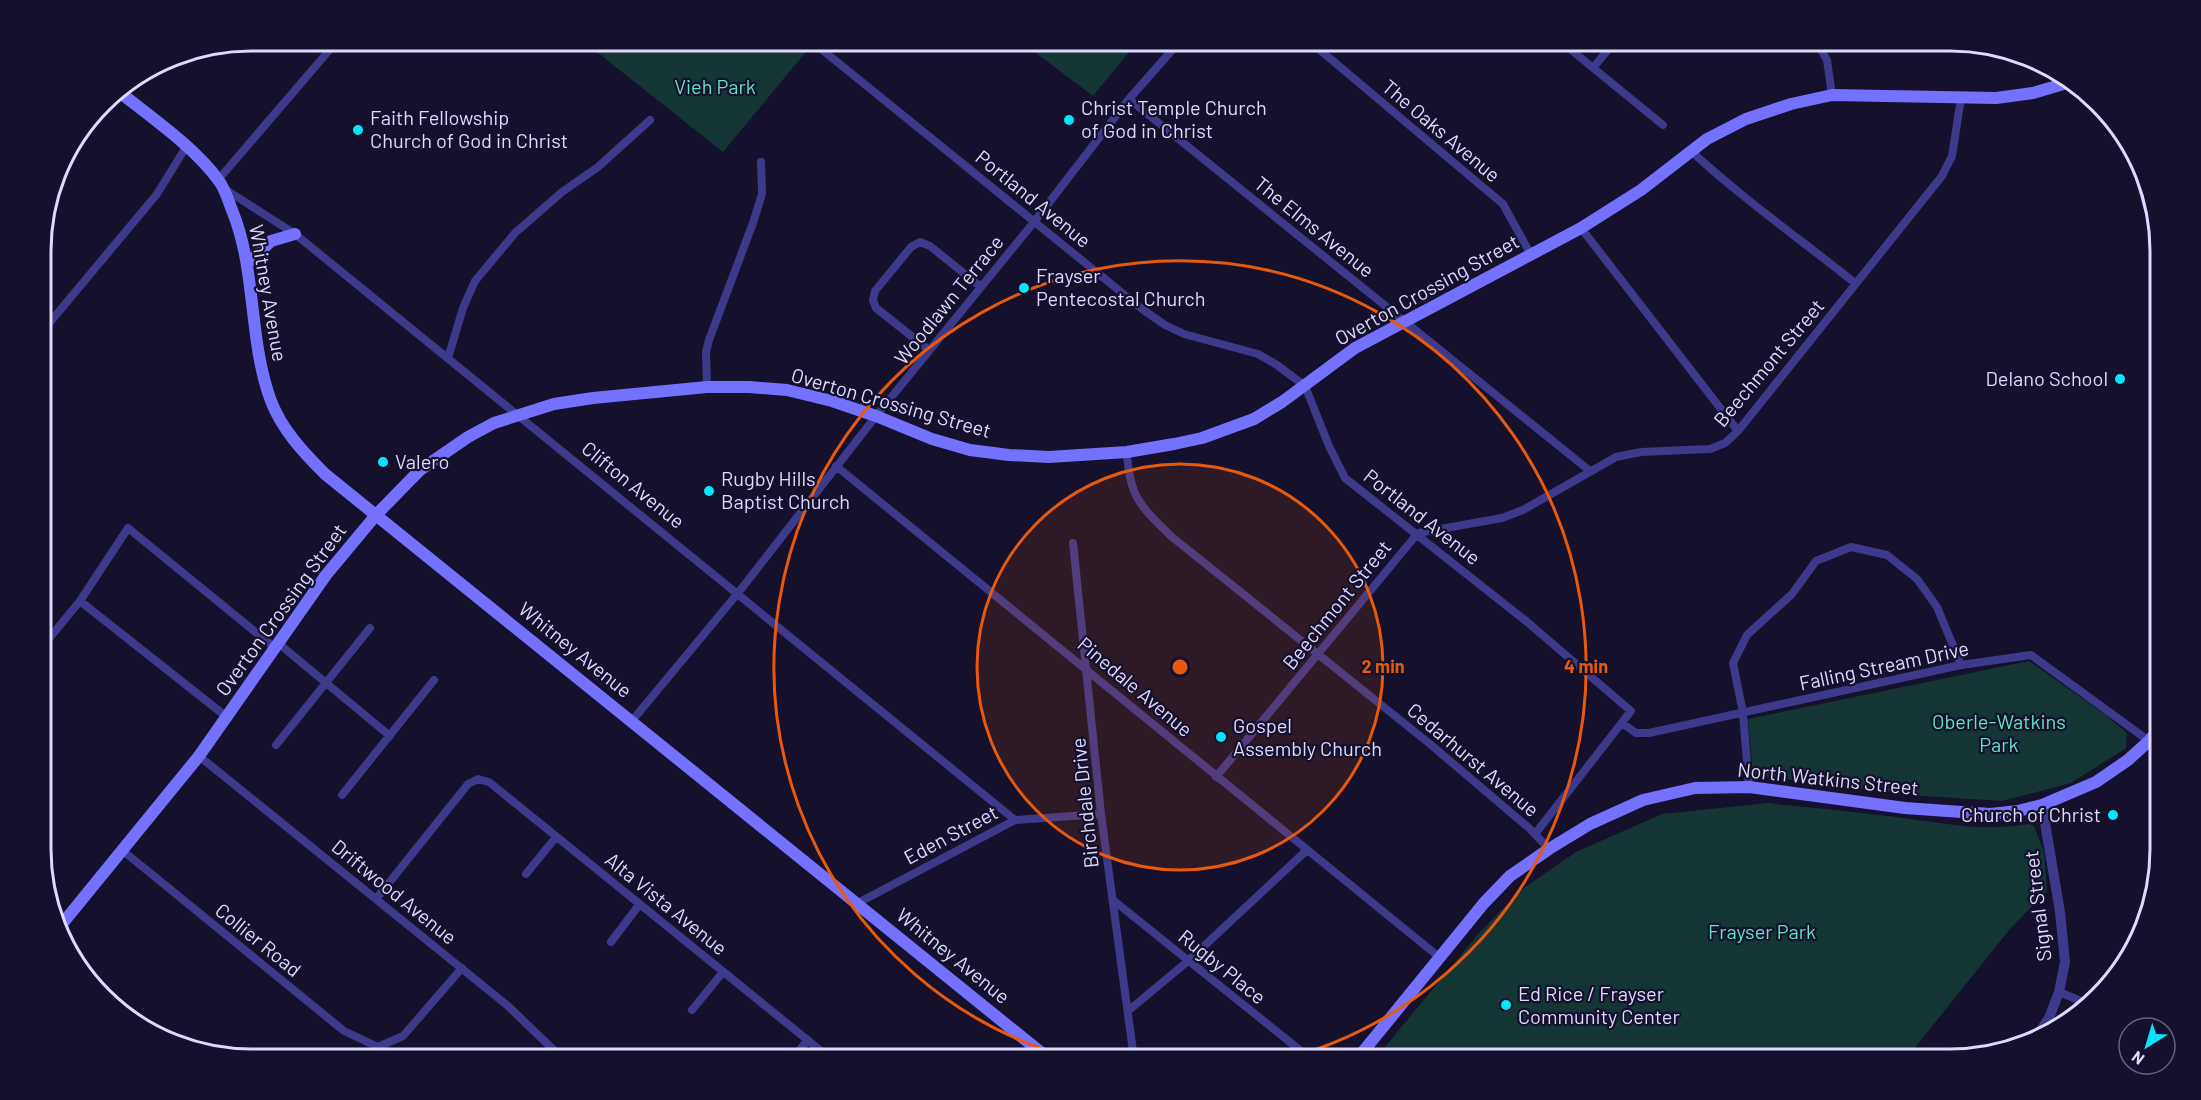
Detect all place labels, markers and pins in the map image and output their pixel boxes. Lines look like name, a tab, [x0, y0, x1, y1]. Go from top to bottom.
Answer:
place label: Christ Temple Church of God in Christ	[1081, 95, 1267, 142]
place label: Faith Fellowship Church of God in Christ	[370, 105, 568, 152]
marker: Christ Temple Church of God in Christ	[1062, 113, 1076, 127]
marker: Faith Fellowship Church of God in Christ	[351, 123, 365, 137]
place label: Frayser Pentecostal Church	[1036, 263, 1206, 310]
marker: Frayser Pentecostal Church	[1017, 281, 1031, 295]
place label: Delano School	[1986, 366, 2108, 390]
marker: Delano School	[2113, 372, 2127, 386]
place label: Valero	[395, 449, 449, 473]
marker: Valero	[376, 455, 390, 469]
place label: Rugby Hills Baptist Church	[721, 466, 850, 513]
marker: Rugby Hills Baptist Church	[702, 484, 716, 498]
centre of rings	[1170, 657, 1190, 677]
place label: Gospel Assembly Church	[1233, 713, 1382, 760]
marker: Gospel Assembly Church	[1214, 730, 1228, 744]
place label: Church of Christ	[1961, 802, 2101, 826]
marker: Church of Christ	[2106, 808, 2120, 822]
place label: Ed Rice / Frayser Community Center	[1518, 981, 1680, 1028]
marker: Ed Rice / Frayser Community Center	[1499, 998, 1513, 1012]

